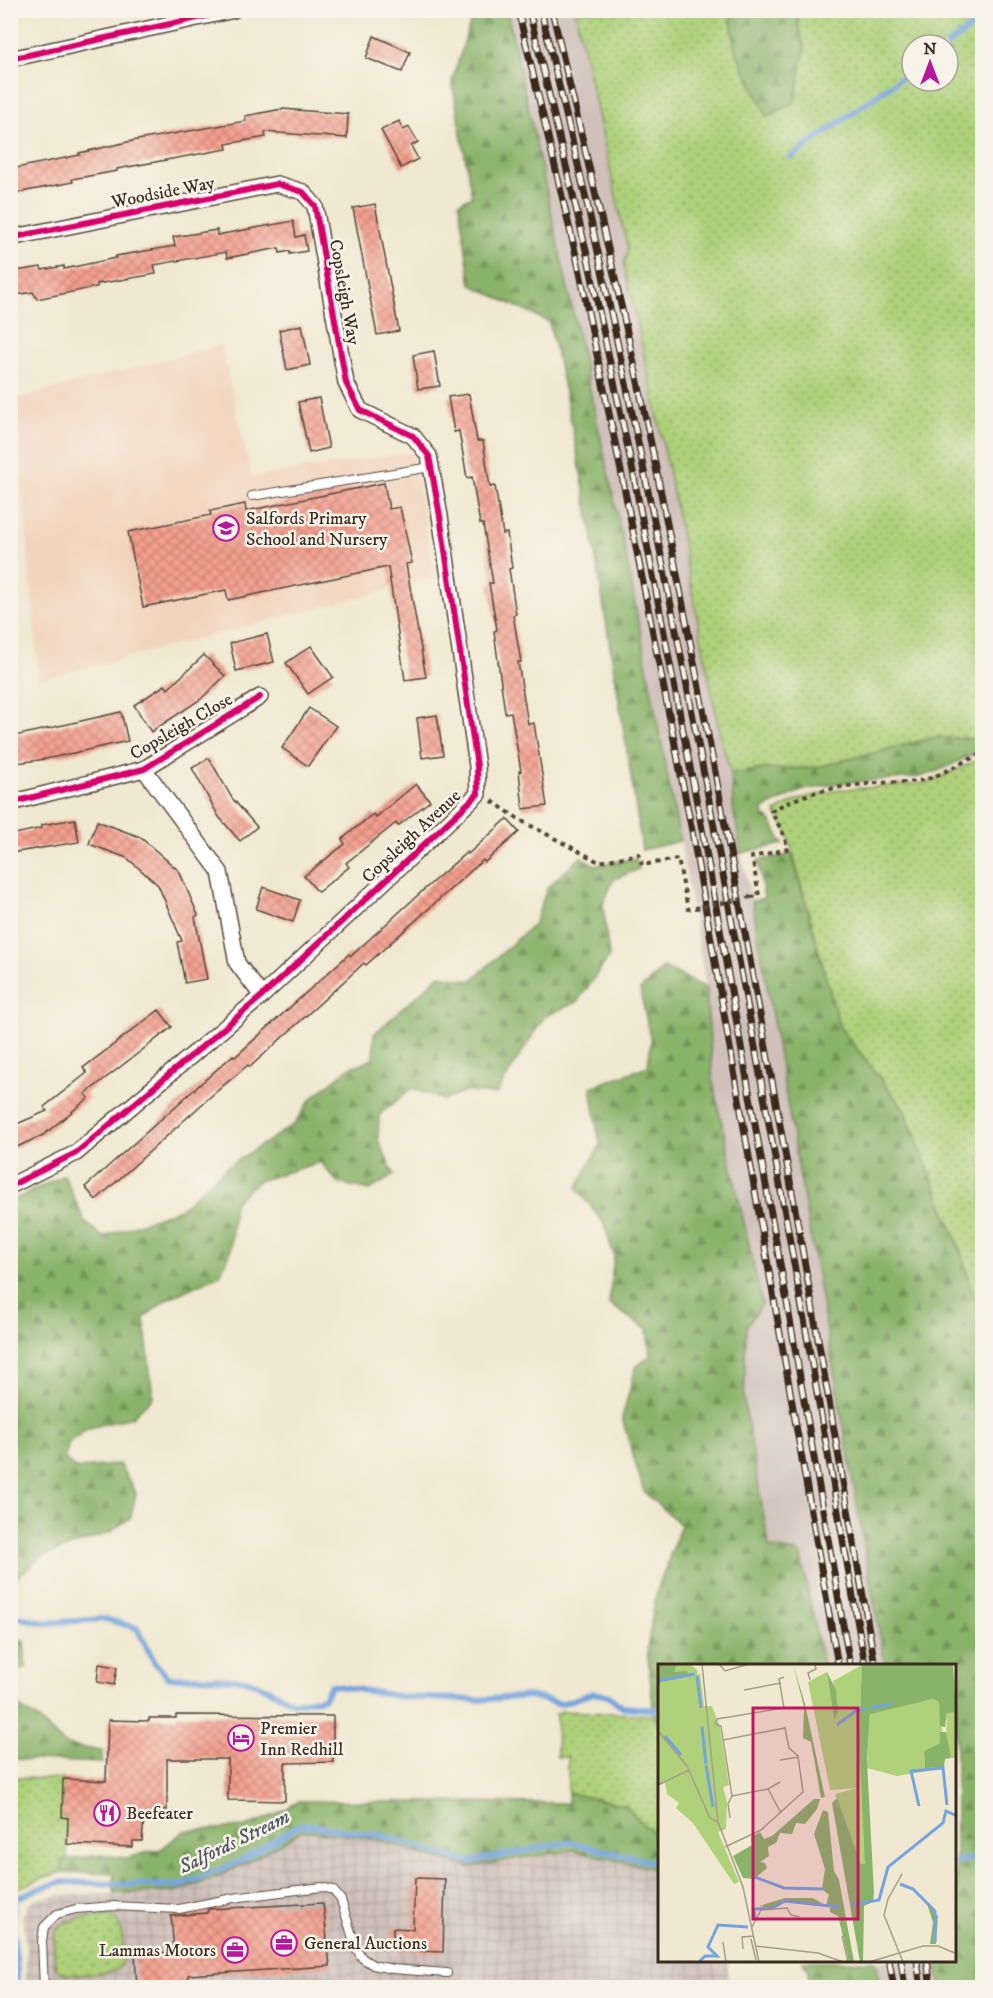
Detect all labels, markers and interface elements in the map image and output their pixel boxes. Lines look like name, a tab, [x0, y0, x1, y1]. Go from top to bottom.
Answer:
north arrow	[900, 33, 960, 93]
text: N	[923, 39, 937, 59]
street label: Woodside Way	[109, 172, 217, 214]
street label: Copsleigh Way	[324, 238, 364, 347]
place label: Salfords Primary School and Nursery	[246, 508, 388, 551]
school or university icon: Salfords Primary School and Nursery	[211, 513, 241, 543]
street label: Copsleigh Close	[126, 689, 237, 765]
street label: Copsleigh Avenue	[358, 785, 466, 888]
inset map	[658, 1664, 957, 1962]
place label: Premier Inn Redhill	[260, 1718, 344, 1761]
hotel icon: Premier Inn Redhill	[226, 1723, 256, 1753]
restaurant icon: Beefeater	[92, 1798, 122, 1828]
place label: Beefeater	[126, 1803, 193, 1825]
water label: Salfords Stream	[174, 1805, 294, 1880]
office icon: General Auctions	[269, 1928, 299, 1958]
place label: General Auctions	[304, 1933, 427, 1955]
office icon: Lammas Motors	[220, 1935, 250, 1965]
place label: Lammas Motors	[99, 1940, 216, 1962]

